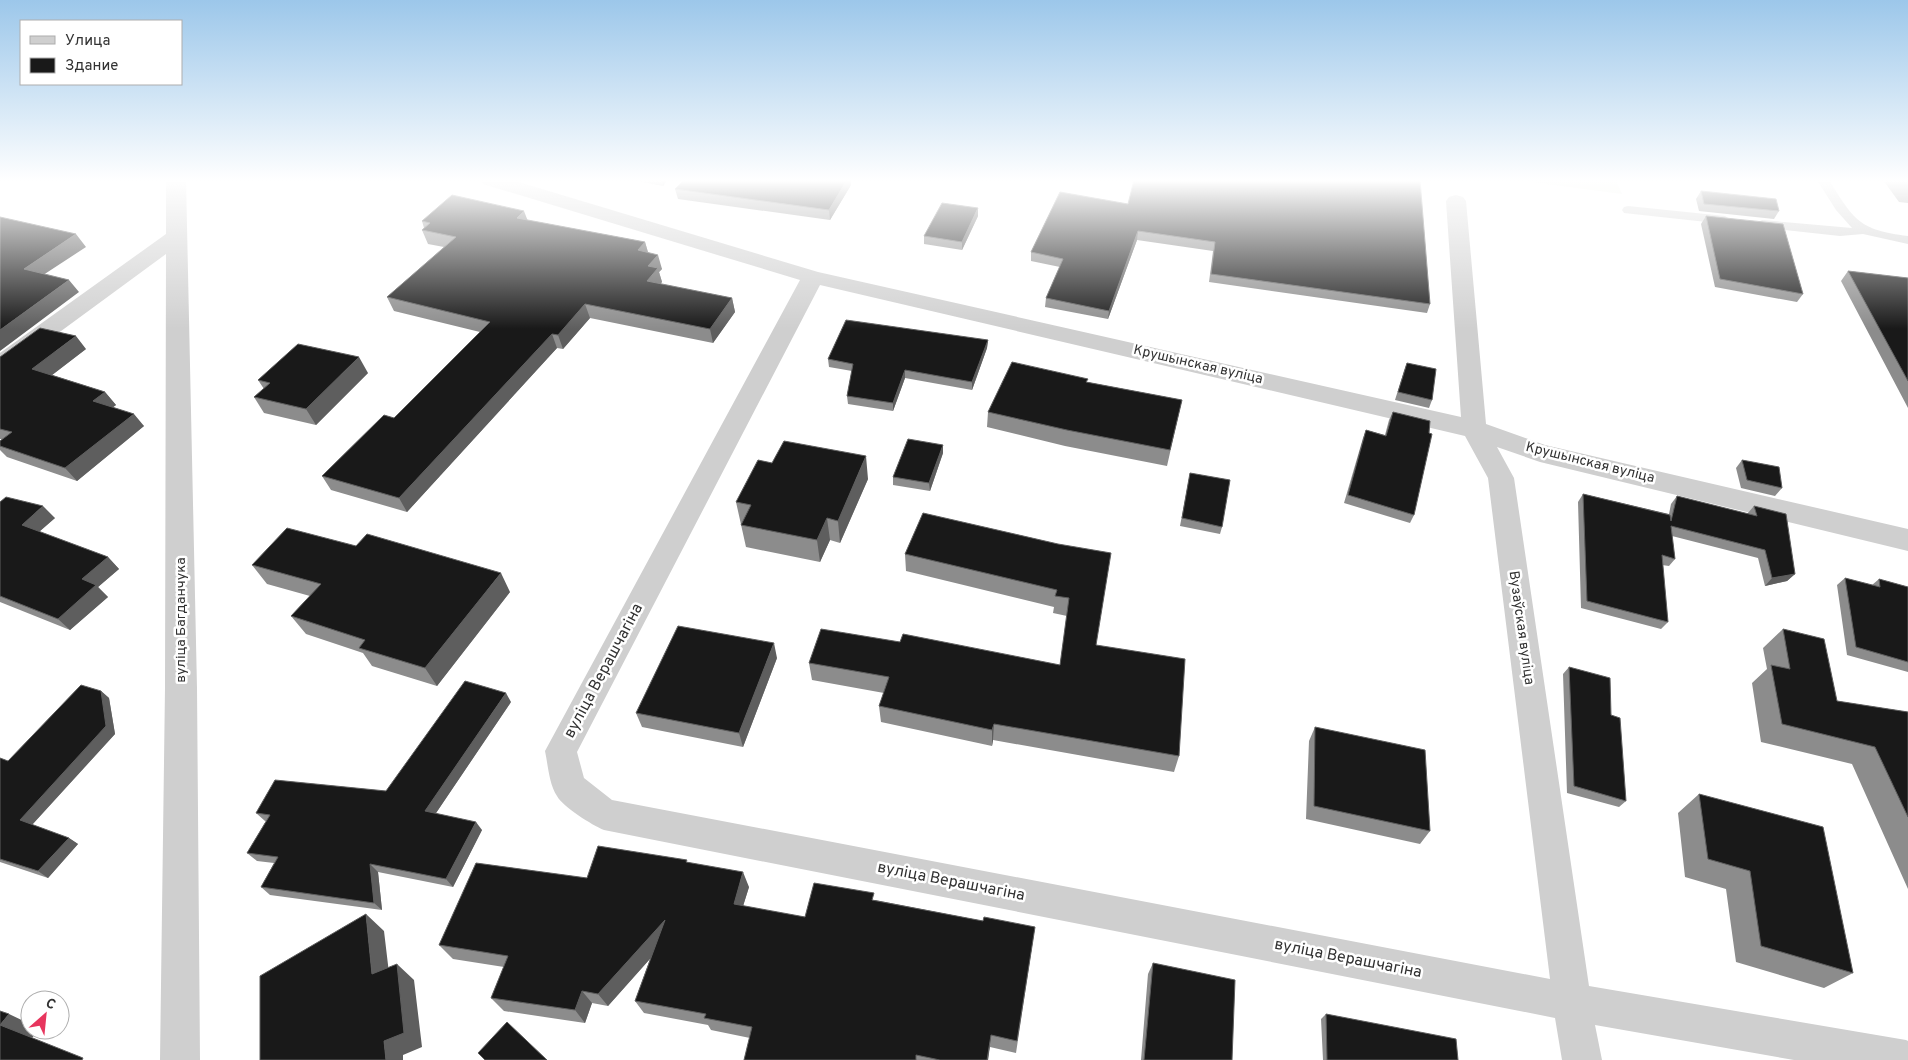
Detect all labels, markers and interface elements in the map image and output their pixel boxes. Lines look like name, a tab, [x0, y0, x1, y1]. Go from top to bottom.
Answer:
legend	[20, 20, 182, 85]
text: Улица	[65, 32, 110, 51]
text: Здание	[65, 57, 118, 76]
street label: Крушынская вуліца	[1132, 342, 1264, 388]
street label: Крушынская вуліца	[1524, 439, 1656, 487]
street label: вуліца Багданчука	[173, 557, 190, 683]
street label: Вузаўская вуліца	[1505, 570, 1537, 686]
street label: вуліца Верашчагіна	[560, 600, 648, 742]
street label: вуліца Верашчагіна	[876, 858, 1026, 906]
street label: вуліца Верашчагіна	[1273, 935, 1423, 983]
north arrow	[20, 990, 70, 1040]
text: С	[42, 995, 58, 1014]

